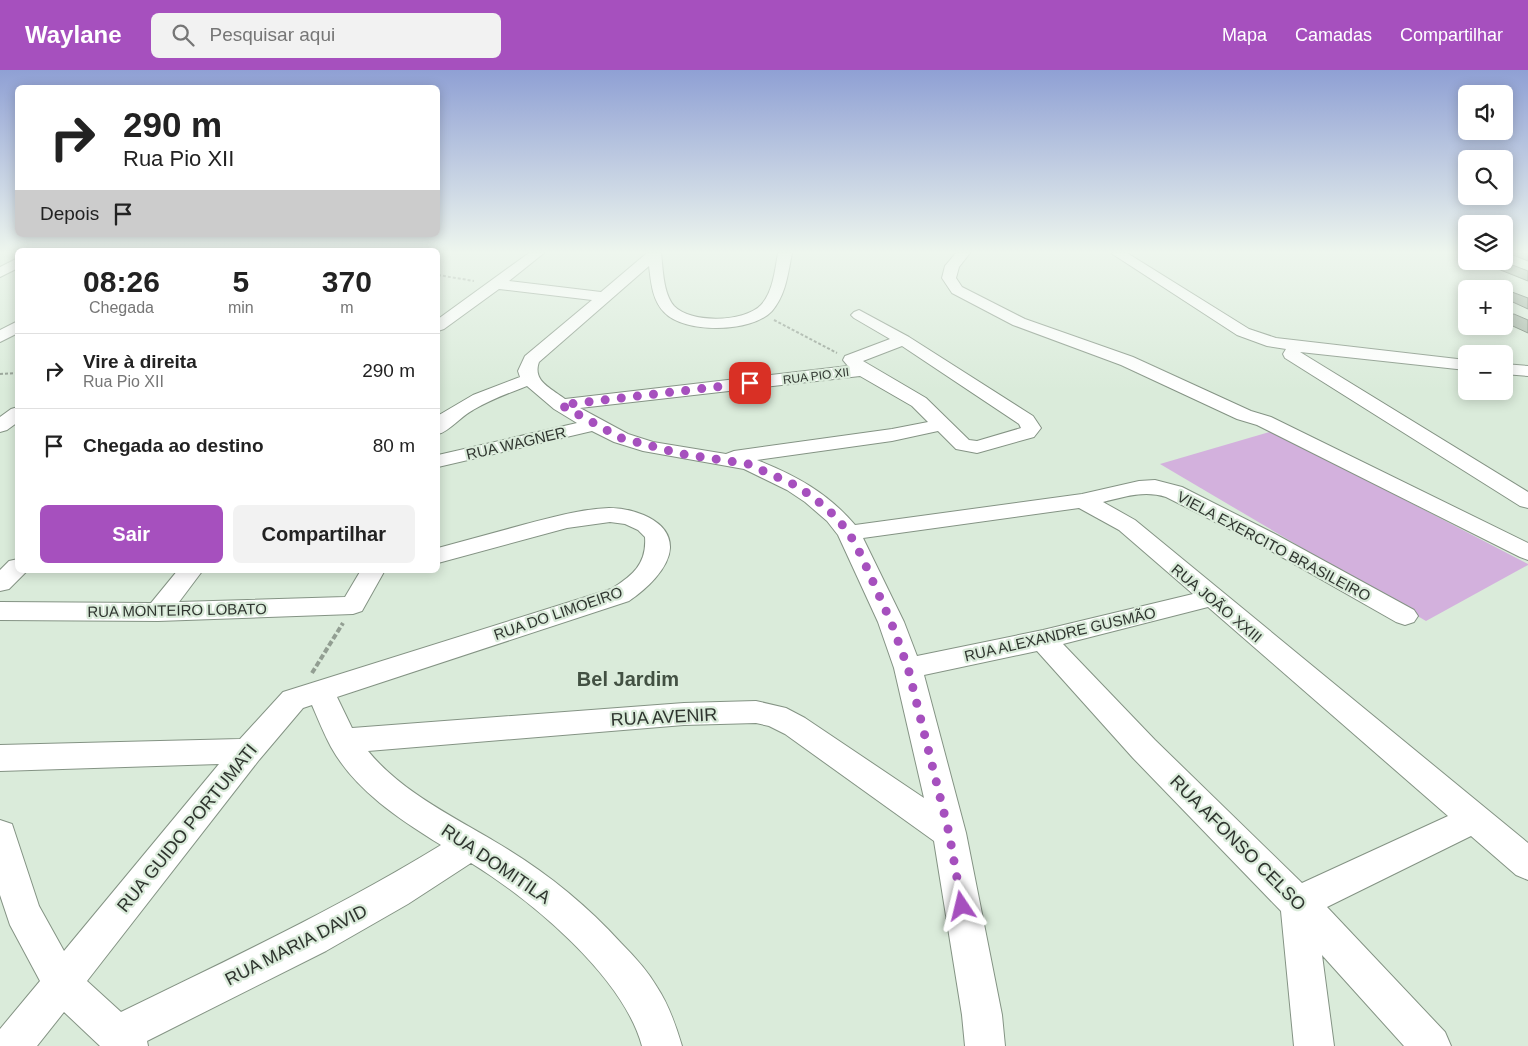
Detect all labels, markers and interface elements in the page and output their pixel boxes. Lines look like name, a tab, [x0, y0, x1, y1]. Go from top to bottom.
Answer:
search box	[151, 13, 501, 58]
text: Waylane	[25, 21, 121, 48]
icon: search	[169, 21, 197, 49]
text: Pesquisar aqui	[209, 24, 335, 45]
text: Mapa	[1222, 25, 1267, 45]
text: Camadas	[1295, 25, 1372, 45]
text: Compartilhar	[1400, 25, 1503, 45]
map controls	[1458, 85, 1513, 400]
button: sound	[1458, 85, 1513, 140]
icon: right	[40, 105, 105, 170]
text: 290 m	[123, 105, 222, 144]
text: Rua Pio XII	[123, 146, 234, 171]
button: search	[1458, 150, 1513, 205]
icon: arrive	[109, 200, 137, 228]
text: Depois	[40, 203, 99, 224]
button: layers	[1458, 215, 1513, 270]
text: 08:26	[83, 265, 160, 298]
text: 5	[232, 265, 249, 298]
text: 370	[322, 265, 372, 298]
button: +	[1458, 280, 1513, 335]
text: Chegada	[89, 299, 154, 316]
text: min	[228, 299, 254, 316]
text: m	[340, 299, 353, 316]
button: −	[1458, 345, 1513, 400]
text: Vire à direita	[83, 351, 197, 372]
icon: right	[40, 357, 68, 385]
text: 290 m	[362, 360, 415, 381]
pin	[729, 362, 771, 404]
street label: RUA PIO XII	[782, 365, 850, 387]
icon: arrive	[736, 369, 764, 397]
text: Rua Pio XII	[83, 373, 164, 390]
street label: RUA WAGNER	[464, 423, 568, 463]
icon: arrive	[40, 432, 68, 460]
text: Chegada ao destino	[83, 435, 264, 456]
text: 80 m	[373, 435, 415, 456]
street label: VIELA EXERCITO BRASILEIRO	[1174, 488, 1374, 604]
button: Sair	[40, 505, 223, 563]
button: Compartilhar	[233, 505, 415, 563]
street label: RUA JOÃO XXIII	[1168, 560, 1266, 646]
street label: RUA DO LIMOEIRO	[491, 583, 625, 643]
street label: RUA MONTEIRO LOBATO	[87, 600, 267, 620]
street label: RUA ALEXANDRE GUSMÃO	[963, 604, 1157, 664]
district label: Bel Jardim	[577, 668, 679, 690]
street label: RUA AVENIR	[610, 704, 718, 730]
street label: RUA GUIDO PORTUMATI	[113, 740, 261, 916]
street label: RUA AFONSO CELSO	[1166, 771, 1310, 915]
street label: RUA DOMITILA	[438, 820, 554, 908]
position arrow	[935, 879, 987, 931]
street label: RUA MARIA DAVID	[222, 901, 370, 989]

